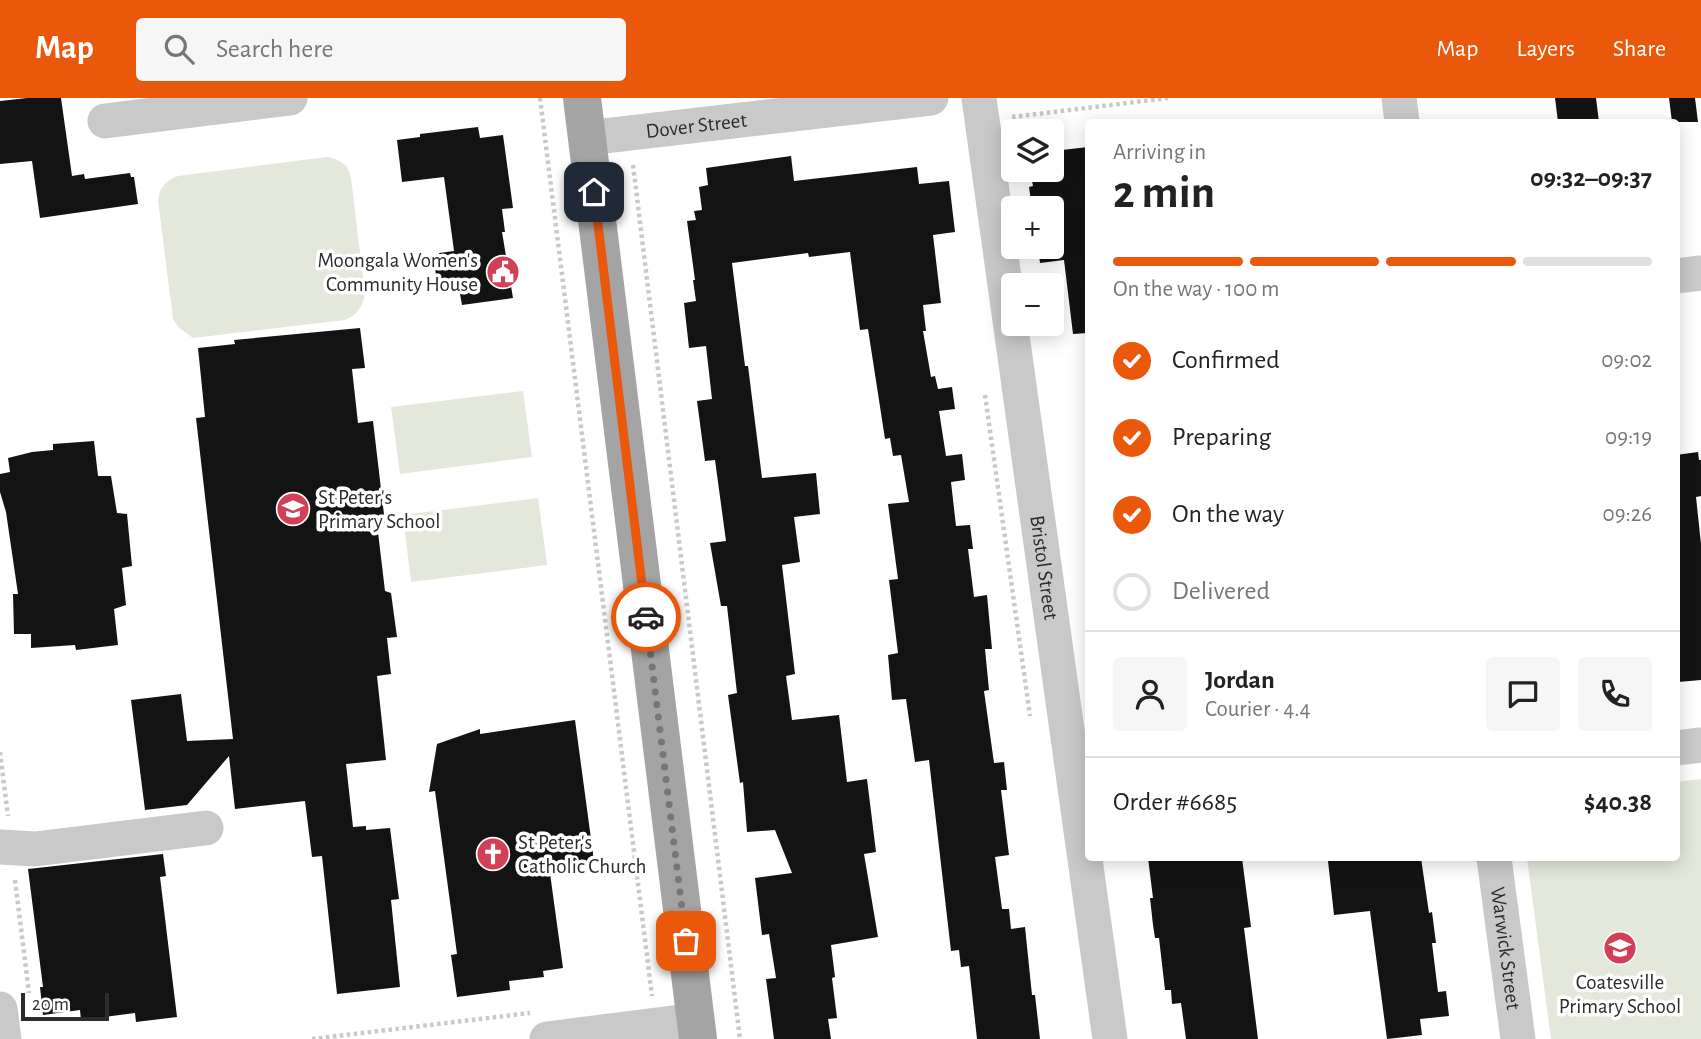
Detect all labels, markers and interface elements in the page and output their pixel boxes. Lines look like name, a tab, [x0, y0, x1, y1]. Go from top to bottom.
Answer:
search box	[136, 18, 626, 81]
icon: search	[160, 30, 198, 68]
text: Map	[35, 32, 94, 65]
text: Search here	[216, 36, 334, 62]
text: Map	[1436, 37, 1478, 61]
text: Layers	[1516, 37, 1575, 61]
text: Share	[1613, 37, 1666, 61]
street label: Dover Street	[645, 109, 748, 142]
map controls	[1001, 119, 1064, 336]
button: layers	[1001, 119, 1064, 182]
text: Arriving in	[1113, 141, 1206, 164]
pin	[564, 162, 624, 222]
text: 09:32–09:37	[1530, 165, 1652, 191]
text: 2 min	[1113, 170, 1215, 216]
icon: home	[575, 173, 613, 211]
button: +	[1001, 196, 1064, 259]
place label: Moongala Women's Community House	[317, 250, 478, 295]
public building icon: Moongala Women's Community House	[484, 253, 522, 291]
button: −	[1001, 273, 1064, 336]
text: On the way · 100 m	[1113, 278, 1280, 301]
icon: check	[1113, 342, 1151, 380]
text: Confirmed	[1172, 347, 1280, 373]
text: 09:02	[1601, 349, 1652, 372]
icon: check	[1113, 419, 1151, 457]
text: Preparing	[1172, 424, 1271, 450]
text: 09:19	[1605, 426, 1652, 449]
place label: St Peter's Primary School	[318, 487, 441, 532]
school or university icon: St Peter's Primary School	[274, 490, 312, 528]
icon: check	[1113, 496, 1151, 534]
text: On the way	[1172, 501, 1284, 527]
text: 09:26	[1603, 503, 1652, 526]
street label: Bristol Street	[1027, 514, 1062, 622]
text: Delivered	[1172, 578, 1270, 604]
courier	[611, 582, 681, 652]
icon: car	[627, 598, 665, 636]
button: person	[1113, 657, 1187, 731]
button: chat	[1486, 657, 1560, 731]
button: phone	[1578, 657, 1652, 731]
text: Jordan	[1205, 667, 1275, 693]
text: Courier · 4.4	[1205, 698, 1311, 721]
text: Order #6685	[1113, 789, 1237, 815]
text: $40.38	[1584, 789, 1652, 815]
place label: St Peter's Catholic Church	[518, 832, 646, 877]
church icon: St Peter's Catholic Church	[474, 835, 512, 873]
street label: Warwick Street	[1487, 885, 1525, 1011]
pin	[656, 911, 716, 971]
icon: bag	[667, 922, 705, 960]
school or university icon: Coatesville Primary School	[1601, 929, 1639, 967]
place label: Coatesville Primary School	[1559, 972, 1681, 1017]
scale bar	[21, 990, 108, 1022]
text: 20 m	[32, 995, 69, 1014]

